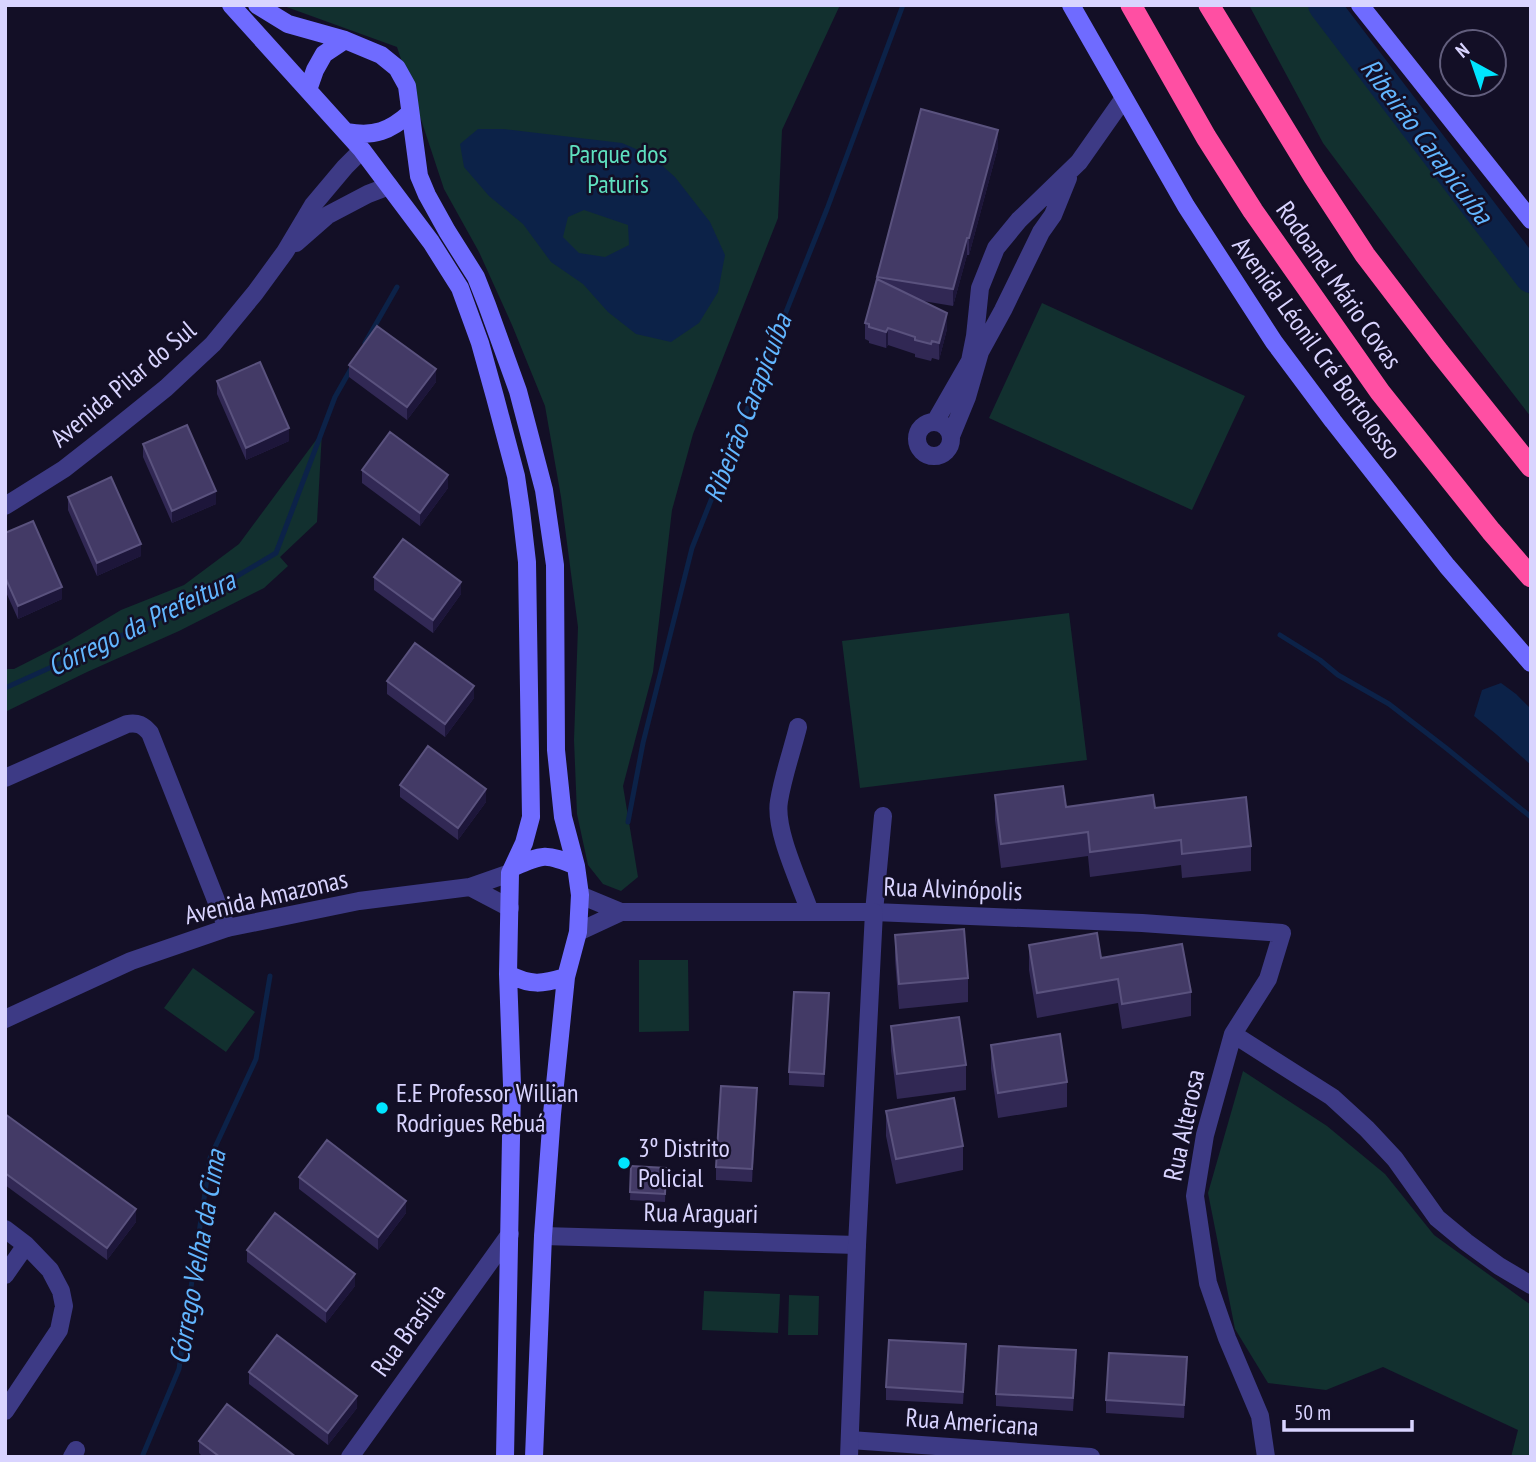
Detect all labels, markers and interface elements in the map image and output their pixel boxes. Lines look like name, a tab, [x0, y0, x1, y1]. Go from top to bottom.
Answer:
north arrow	[1438, 28, 1508, 98]
text: N	[1450, 37, 1474, 62]
water label: Ribeirão Carapicuíba	[1353, 50, 1503, 233]
park label: Parque dos Paturis	[569, 137, 667, 200]
street label: Rodoanel Mário Covas	[1269, 194, 1409, 375]
street label: Avenida Léonil Cré Bortolosso	[1226, 230, 1409, 465]
water label: Ribeirão Carapicuíba	[694, 307, 800, 507]
street label: Avenida Pilar do Sul	[43, 313, 202, 454]
water label: Córrego da Prefeitura	[41, 560, 242, 684]
street label: Avenida Amazonas	[181, 862, 351, 931]
street label: Rua Alvinópolis	[883, 870, 1023, 907]
street label: Rua Alterosa	[1156, 1066, 1211, 1183]
place label: E.E Professor Willian Rodrigues Rebuá	[396, 1076, 579, 1139]
marker: E.E Professor Willian Rodrigues Rebuá	[374, 1100, 390, 1116]
place label: 3º Distrito Policial	[638, 1131, 730, 1194]
water label: Córrego Velha da Cima	[159, 1145, 234, 1367]
marker: 3º Distrito Policial	[616, 1155, 632, 1171]
street label: Rua Araguari	[643, 1195, 759, 1230]
street label: Rua Brasília	[363, 1277, 452, 1382]
scale bar	[1284, 1388, 1412, 1432]
text: 50 m	[1294, 1399, 1331, 1426]
street label: Rua Americana	[904, 1400, 1040, 1443]

